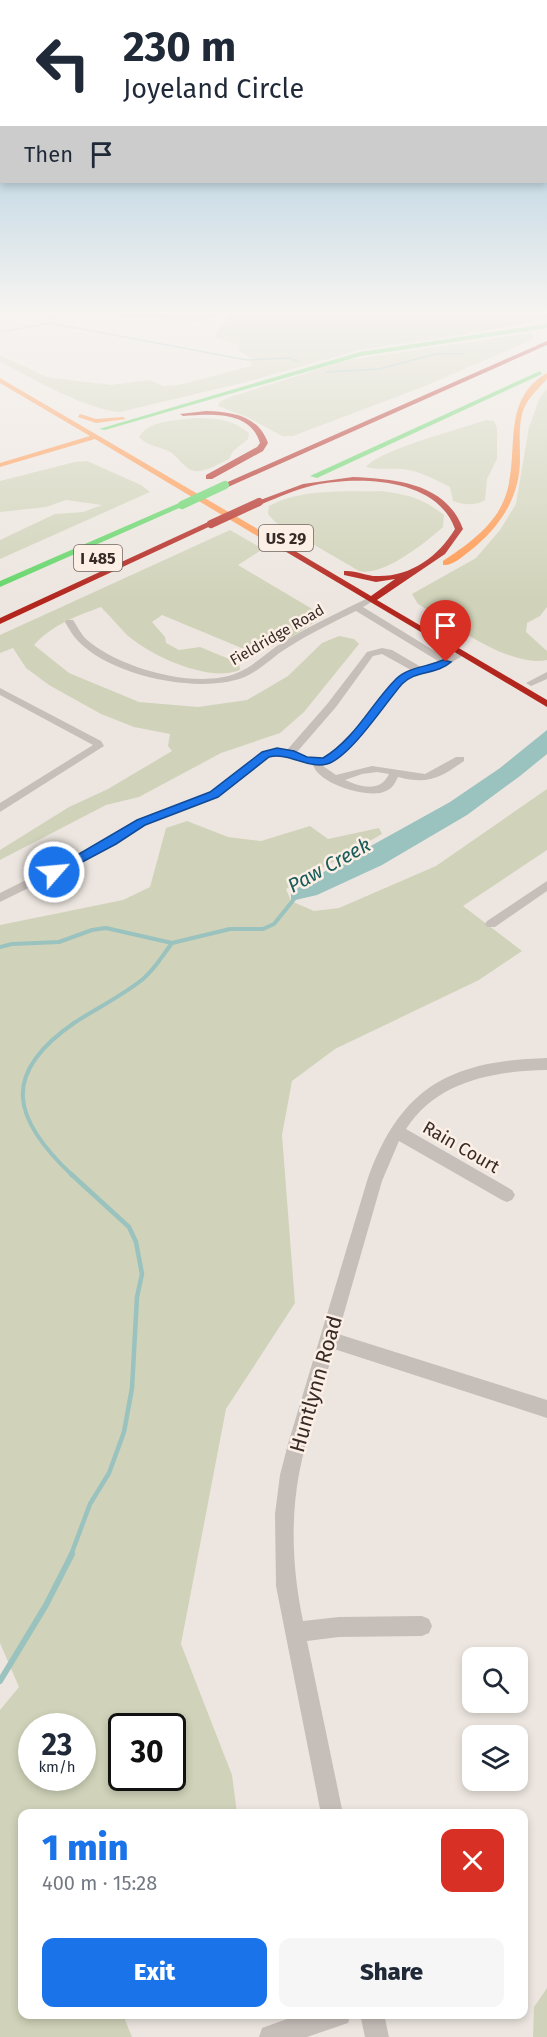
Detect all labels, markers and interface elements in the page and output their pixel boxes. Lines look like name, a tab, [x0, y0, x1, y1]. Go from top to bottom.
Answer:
text: 230 m	[123, 22, 236, 72]
icon: left	[24, 24, 102, 102]
text: Joyeland Circle	[123, 73, 304, 105]
icon: arrive	[85, 138, 118, 171]
text: Then	[24, 141, 73, 168]
road number: US 29	[259, 525, 313, 551]
road number: I 485	[74, 545, 122, 571]
pin	[420, 600, 471, 662]
street label: Fieldridge Road	[227, 601, 327, 669]
icon: arrive	[429, 609, 462, 642]
water label: Paw Creek	[283, 832, 375, 898]
position arrow	[22, 840, 86, 904]
street label: Rain Court	[419, 1116, 504, 1178]
street label: Huntlynn Road	[284, 1313, 348, 1455]
map controls	[462, 1647, 528, 1791]
button: search	[462, 1647, 528, 1713]
speed limit sign: 30	[108, 1713, 186, 1791]
button: layers	[462, 1725, 528, 1791]
text: 23	[42, 1727, 72, 1763]
text: km/h	[38, 1758, 76, 1776]
text: 1 min	[42, 1826, 128, 1870]
button: close	[441, 1829, 504, 1892]
text: 400 m · 15:28	[42, 1871, 157, 1895]
button: Exit	[42, 1938, 267, 2007]
button: Share	[279, 1938, 504, 2007]

